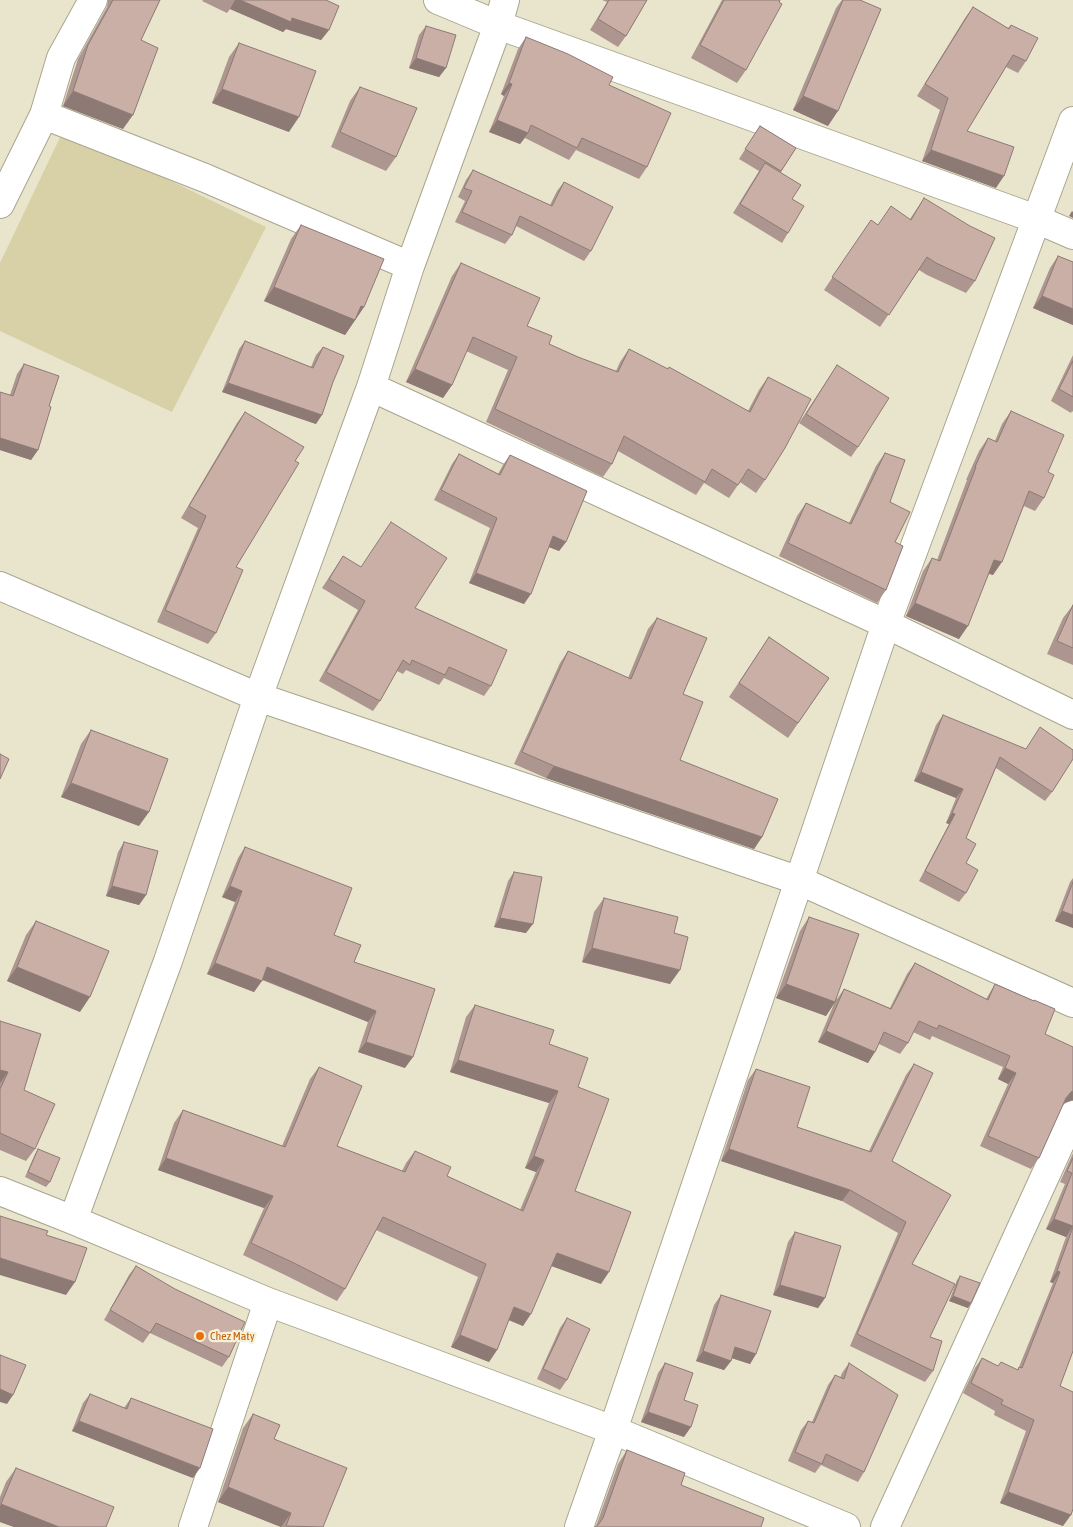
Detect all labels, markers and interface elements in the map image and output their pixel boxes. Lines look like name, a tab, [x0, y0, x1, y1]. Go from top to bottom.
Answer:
place label: Chez Maty	[210, 1329, 255, 1343]
marker: Chez Maty	[194, 1330, 206, 1342]

